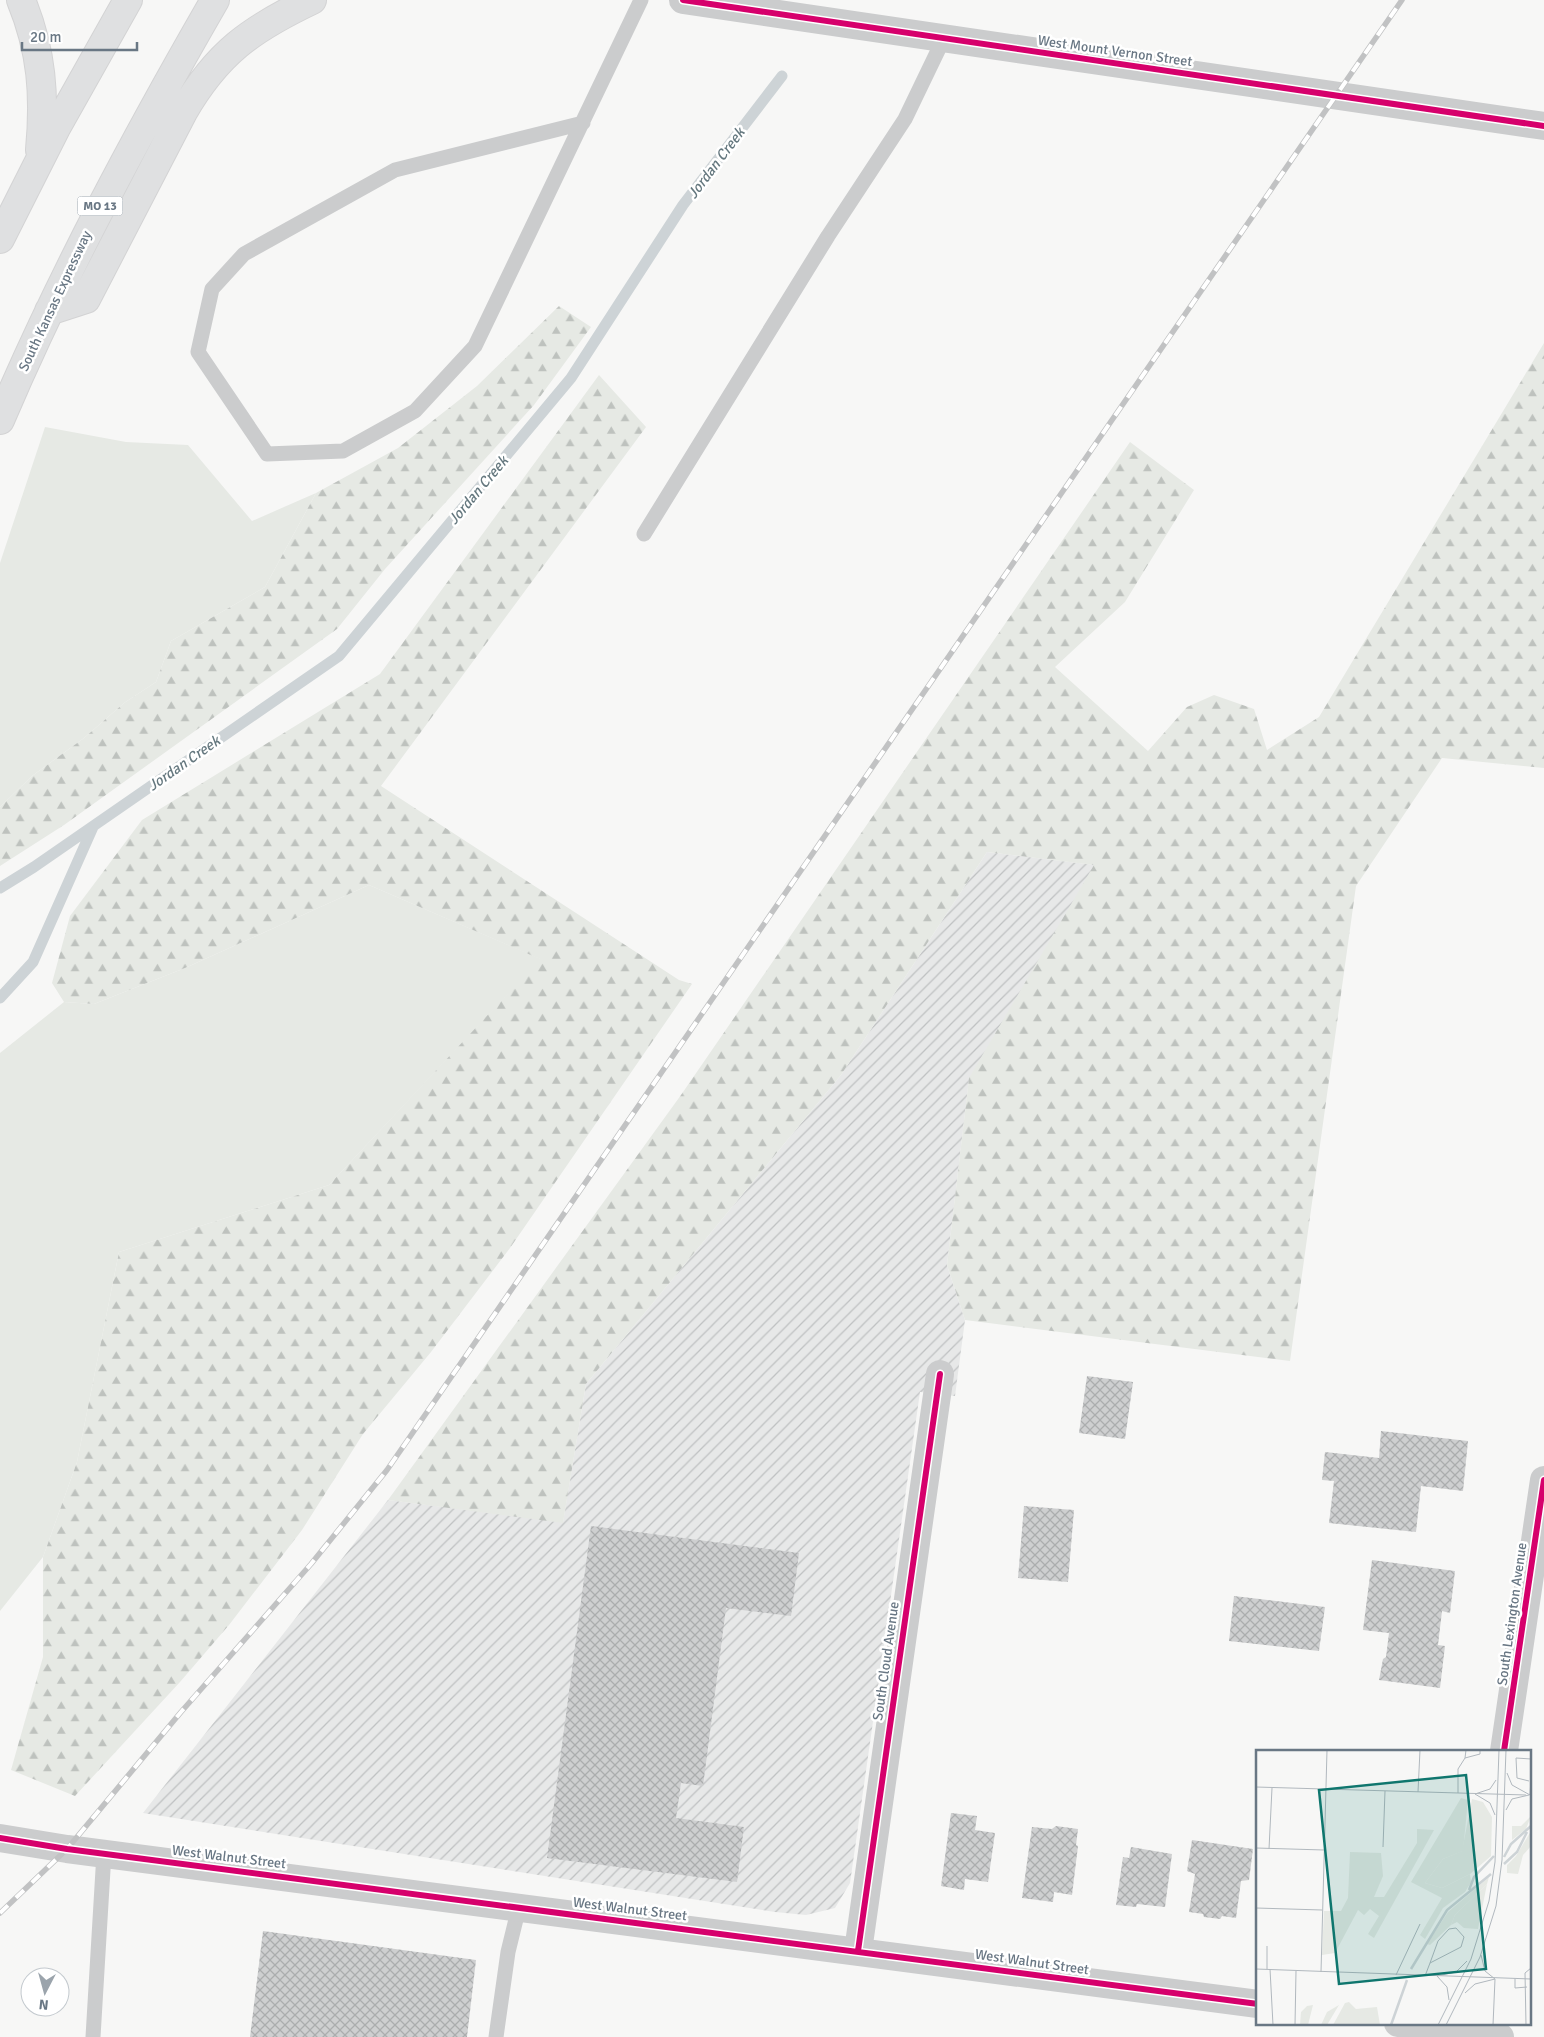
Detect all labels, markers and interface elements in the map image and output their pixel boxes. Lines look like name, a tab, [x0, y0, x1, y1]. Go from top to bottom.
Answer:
scale bar	[22, 20, 138, 52]
text: 20 m	[30, 28, 61, 46]
street label: West Mount Vernon Street	[1037, 32, 1193, 70]
water label: Jordan Creek	[684, 123, 749, 202]
road number: MO 13	[78, 197, 122, 216]
street label: South Kansas Expressway	[15, 228, 95, 374]
water label: Jordan Creek	[444, 451, 513, 528]
water label: Jordan Creek	[145, 731, 225, 794]
street label: South Lexington Avenue	[1494, 1541, 1530, 1687]
street label: South Cloud Avenue	[869, 1600, 903, 1722]
inset map	[1256, 1750, 1532, 2024]
street label: West Walnut Street	[171, 1842, 287, 1872]
street label: West Walnut Street	[572, 1894, 688, 1924]
street label: West Walnut Street	[974, 1946, 1090, 1978]
north arrow	[20, 1967, 70, 2017]
text: N	[38, 1995, 49, 2013]

